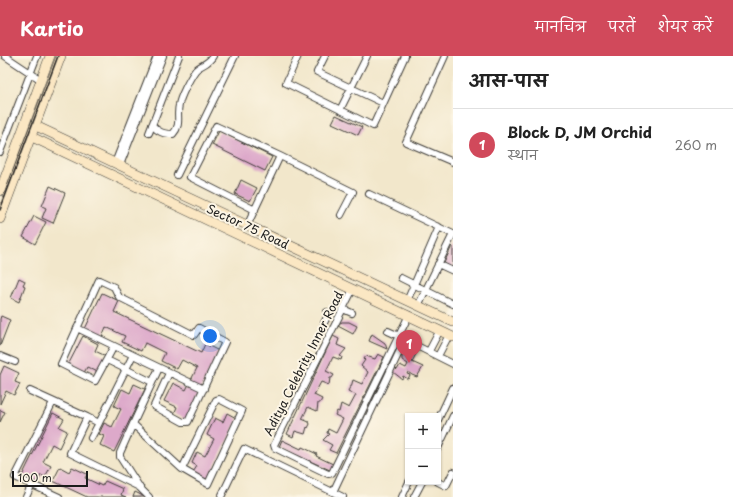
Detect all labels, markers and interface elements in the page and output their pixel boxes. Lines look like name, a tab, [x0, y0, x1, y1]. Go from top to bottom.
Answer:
text: Kartio	[20, 14, 83, 42]
text: मानचित्र	[535, 16, 586, 37]
text: परतें	[608, 16, 636, 37]
text: शेयर करें	[658, 16, 713, 37]
text: आस-पास	[469, 67, 548, 93]
text: Block D, JM Orchid	[507, 120, 652, 143]
text: 1	[479, 135, 485, 154]
text: 260 m	[675, 135, 717, 154]
text: स्थान	[507, 145, 538, 164]
street label: Sector 75 Road	[204, 199, 292, 253]
street label: Aditya Celebrity Inner Road	[259, 288, 347, 438]
your location	[200, 326, 220, 346]
pin: 1	[396, 330, 422, 363]
map controls	[405, 413, 441, 485]
button: +	[405, 413, 441, 449]
button: −	[405, 449, 441, 485]
scale bar	[12, 469, 88, 488]
text: 100 m	[18, 469, 52, 486]

